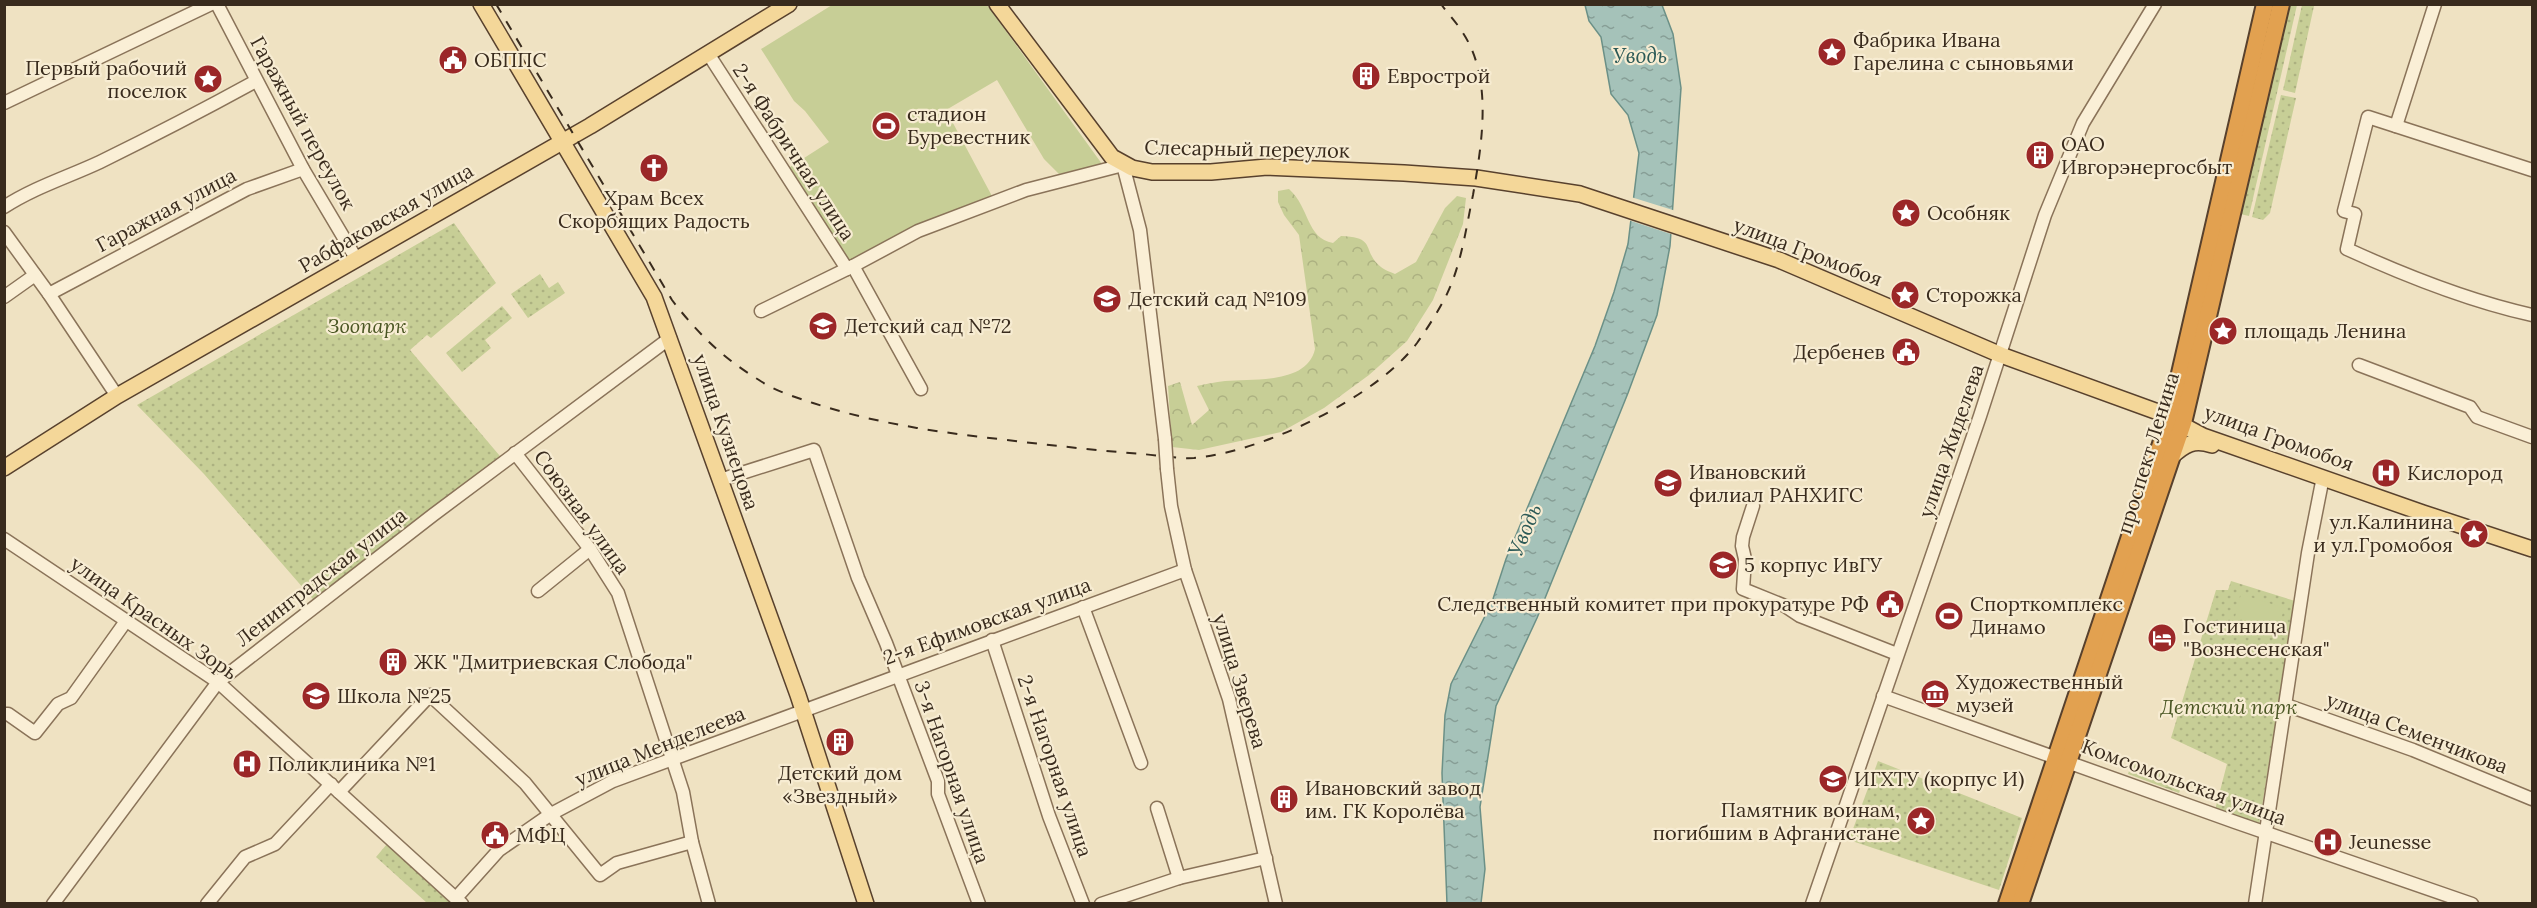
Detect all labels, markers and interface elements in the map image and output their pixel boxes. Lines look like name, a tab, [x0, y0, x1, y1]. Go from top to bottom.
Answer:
place label: Фабрика Ивана Гарелина с сыновьями	[1853, 27, 2074, 75]
street label: Гаражный переулок	[245, 32, 362, 214]
place icon: Фабрика Ивана Гарелина с сыновьями	[1816, 36, 1848, 68]
water label: Уводь	[1613, 42, 1667, 69]
public building icon: ОБППС	[437, 44, 469, 76]
place label: ОБППС	[474, 47, 546, 72]
place label: Первый рабочий поселок	[25, 55, 187, 103]
street label: 2-я Фабричная улица	[728, 59, 861, 245]
building icon: Еврострой	[1350, 60, 1382, 92]
place icon: Первый рабочий поселок	[192, 63, 224, 95]
place label: Еврострой	[1387, 63, 1490, 88]
place label: стадион Буревестник	[907, 101, 1030, 149]
sports icon: стадион Буревестник	[870, 110, 902, 142]
place label: ОАО Ивгорэнергосбыт	[2061, 131, 2232, 179]
street label: Слесарный переулок	[1144, 134, 1350, 163]
building icon: ОАО Ивгорэнергосбыт	[2024, 139, 2056, 171]
church icon: Храм Всех Скорбящих Радость	[638, 152, 670, 184]
street label: Рабфаковская улица	[294, 157, 477, 278]
street label: Гаражная улица	[91, 162, 240, 257]
place label: Храм Всех Скорбящих Радость	[558, 185, 750, 233]
place icon: Особняк	[1890, 197, 1922, 229]
place label: Особняк	[1927, 200, 2010, 225]
street label: улица Громобоя	[1730, 212, 1886, 291]
place icon: Сторожка	[1889, 279, 1921, 311]
place label: Сторожка	[1926, 282, 2022, 307]
school or university icon: Детский сад №109	[1091, 283, 1123, 315]
place label: Детский сад №109	[1128, 286, 1307, 311]
school or university icon: Детский сад №72	[807, 310, 839, 342]
park label: Зоопарк	[328, 313, 407, 338]
place label: Детский сад №72	[844, 313, 1011, 338]
place icon: площадь Ленина	[2207, 315, 2239, 347]
place label: площадь Ленина	[2244, 318, 2406, 343]
public building icon: Дербенев	[1890, 336, 1922, 368]
place label: Дербенев	[1793, 339, 1885, 364]
street label: улица Кузнецова	[688, 350, 765, 513]
street label: улица Жиделева	[1913, 361, 1989, 521]
street label: проспект Ленина	[2111, 369, 2184, 537]
street label: улица Громобоя	[2201, 399, 2357, 476]
street label: Союзная улица	[529, 445, 636, 579]
hospital icon: Кислород	[2370, 457, 2402, 489]
place label: Ивановский филиал РАНХИГС	[1689, 459, 1863, 507]
place label: Кислород	[2407, 460, 2503, 485]
school or university icon: Ивановский филиал РАНХИГС	[1652, 467, 1684, 499]
water label: Уводь	[1502, 500, 1548, 560]
street label: Ленинградская улица	[230, 502, 411, 651]
place label: ул.Калинина и ул.Громобоя	[2313, 509, 2453, 557]
place icon: ул.Калинина и ул.Громобоя	[2458, 518, 2490, 550]
school or university icon: 5 корпус ИвГУ	[1707, 549, 1739, 581]
street label: улица Красных Зорь	[66, 550, 243, 685]
place label: 5 корпус ИвГУ	[1744, 552, 1883, 577]
street label: 2-я Ефимовская улица	[880, 571, 1094, 670]
public building icon: Следственный комитет при прокуратуре РФ	[1874, 588, 1906, 620]
place label: Следственный комитет при прокуратуре РФ	[1437, 591, 1869, 616]
place label: Спорткомплекс Динамо	[1970, 591, 2123, 639]
sports icon: Спорткомплекс Динамо	[1933, 600, 1965, 632]
street label: улица Зверева	[1208, 610, 1273, 751]
place label: Гостиница "Вознесенская"	[2183, 613, 2330, 661]
hotel icon: Гостиница "Вознесенская"	[2146, 622, 2178, 654]
building icon: ЖК "Дмитриевская Слобода"	[377, 646, 409, 678]
place label: ЖК "Дмитриевская Слобода"	[414, 649, 693, 674]
place label: Художественный музей	[1956, 669, 2123, 717]
street label: 2-я Нагорная улица	[1013, 672, 1098, 860]
street label: 3-я Нагорная улица	[909, 677, 995, 867]
museum icon: Художественный музей	[1919, 678, 1951, 710]
school or university icon: Школа №25	[300, 680, 332, 712]
place label: Школа №25	[337, 683, 451, 708]
street label: улица Семенчикова	[2323, 686, 2511, 779]
park label: Детский парк	[2160, 694, 2298, 719]
street label: улица Менделеева	[571, 700, 749, 791]
building icon: Детский дом «Звездный»	[824, 726, 856, 758]
street label: Комсомольская улица	[2078, 733, 2290, 830]
hospital icon: Поликлиника №1	[231, 748, 263, 780]
place label: Поликлиника №1	[268, 751, 436, 776]
place label: Детский дом «Звездный»	[778, 760, 903, 808]
school or university icon: ИГХТУ (корпус И)	[1817, 763, 1849, 795]
place label: ИГХТУ (корпус И)	[1854, 766, 2024, 792]
place label: Ивановский завод им. ГК Королёва	[1305, 775, 1481, 823]
building icon: Ивановский завод им. ГК Королёва	[1268, 783, 1300, 815]
place label: Памятник воинам, погибшим в Афганистане	[1653, 797, 1900, 845]
place icon: Памятник воинам, погибшим в Афганистане	[1905, 805, 1937, 837]
public building icon: МФЦ	[479, 819, 511, 851]
place label: МФЦ	[516, 822, 566, 847]
hospital icon: Jeunesse	[2312, 826, 2344, 858]
place label: Jeunesse	[2348, 829, 2431, 854]

